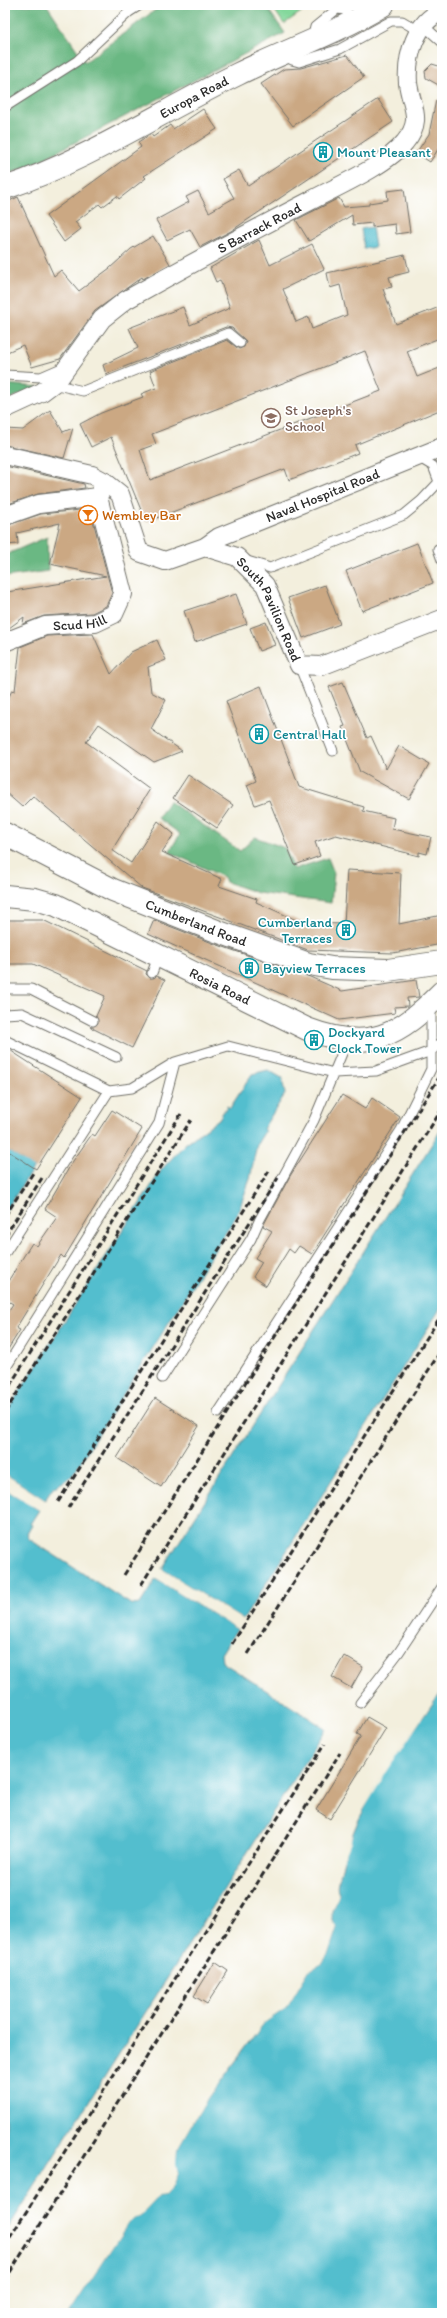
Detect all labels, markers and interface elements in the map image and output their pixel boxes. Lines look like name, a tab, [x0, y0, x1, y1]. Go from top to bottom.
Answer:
street label: Europa Road	[157, 72, 232, 123]
building icon: Mount Pleasant	[312, 141, 334, 163]
place label: Mount Pleasant	[337, 144, 431, 161]
street label: S Barrack Road	[215, 199, 304, 257]
place label: St Joseph's School	[285, 402, 352, 435]
school or university icon: St Joseph's School	[260, 407, 282, 429]
street label: Naval Hospital Road	[263, 465, 382, 526]
bar icon: Wembley Bar	[77, 504, 99, 526]
place label: Wembley Bar	[102, 507, 182, 524]
street label: South Pavilion Road	[233, 553, 305, 665]
street label: Scud Hill	[52, 611, 110, 635]
building icon: Central Hall	[248, 723, 270, 745]
place label: Central Hall	[273, 726, 346, 743]
street label: Cumberland Road	[143, 896, 249, 950]
place label: Cumberland Terraces	[258, 914, 332, 947]
building icon: Cumberland Terraces	[335, 919, 357, 941]
building icon: Bayview Terraces	[238, 957, 260, 979]
place label: Bayview Terraces	[263, 960, 366, 977]
street label: Rosia Road	[186, 964, 254, 1009]
place label: Dockyard Clock Tower	[328, 1024, 402, 1057]
building icon: Dockyard Clock Tower	[303, 1029, 325, 1051]

